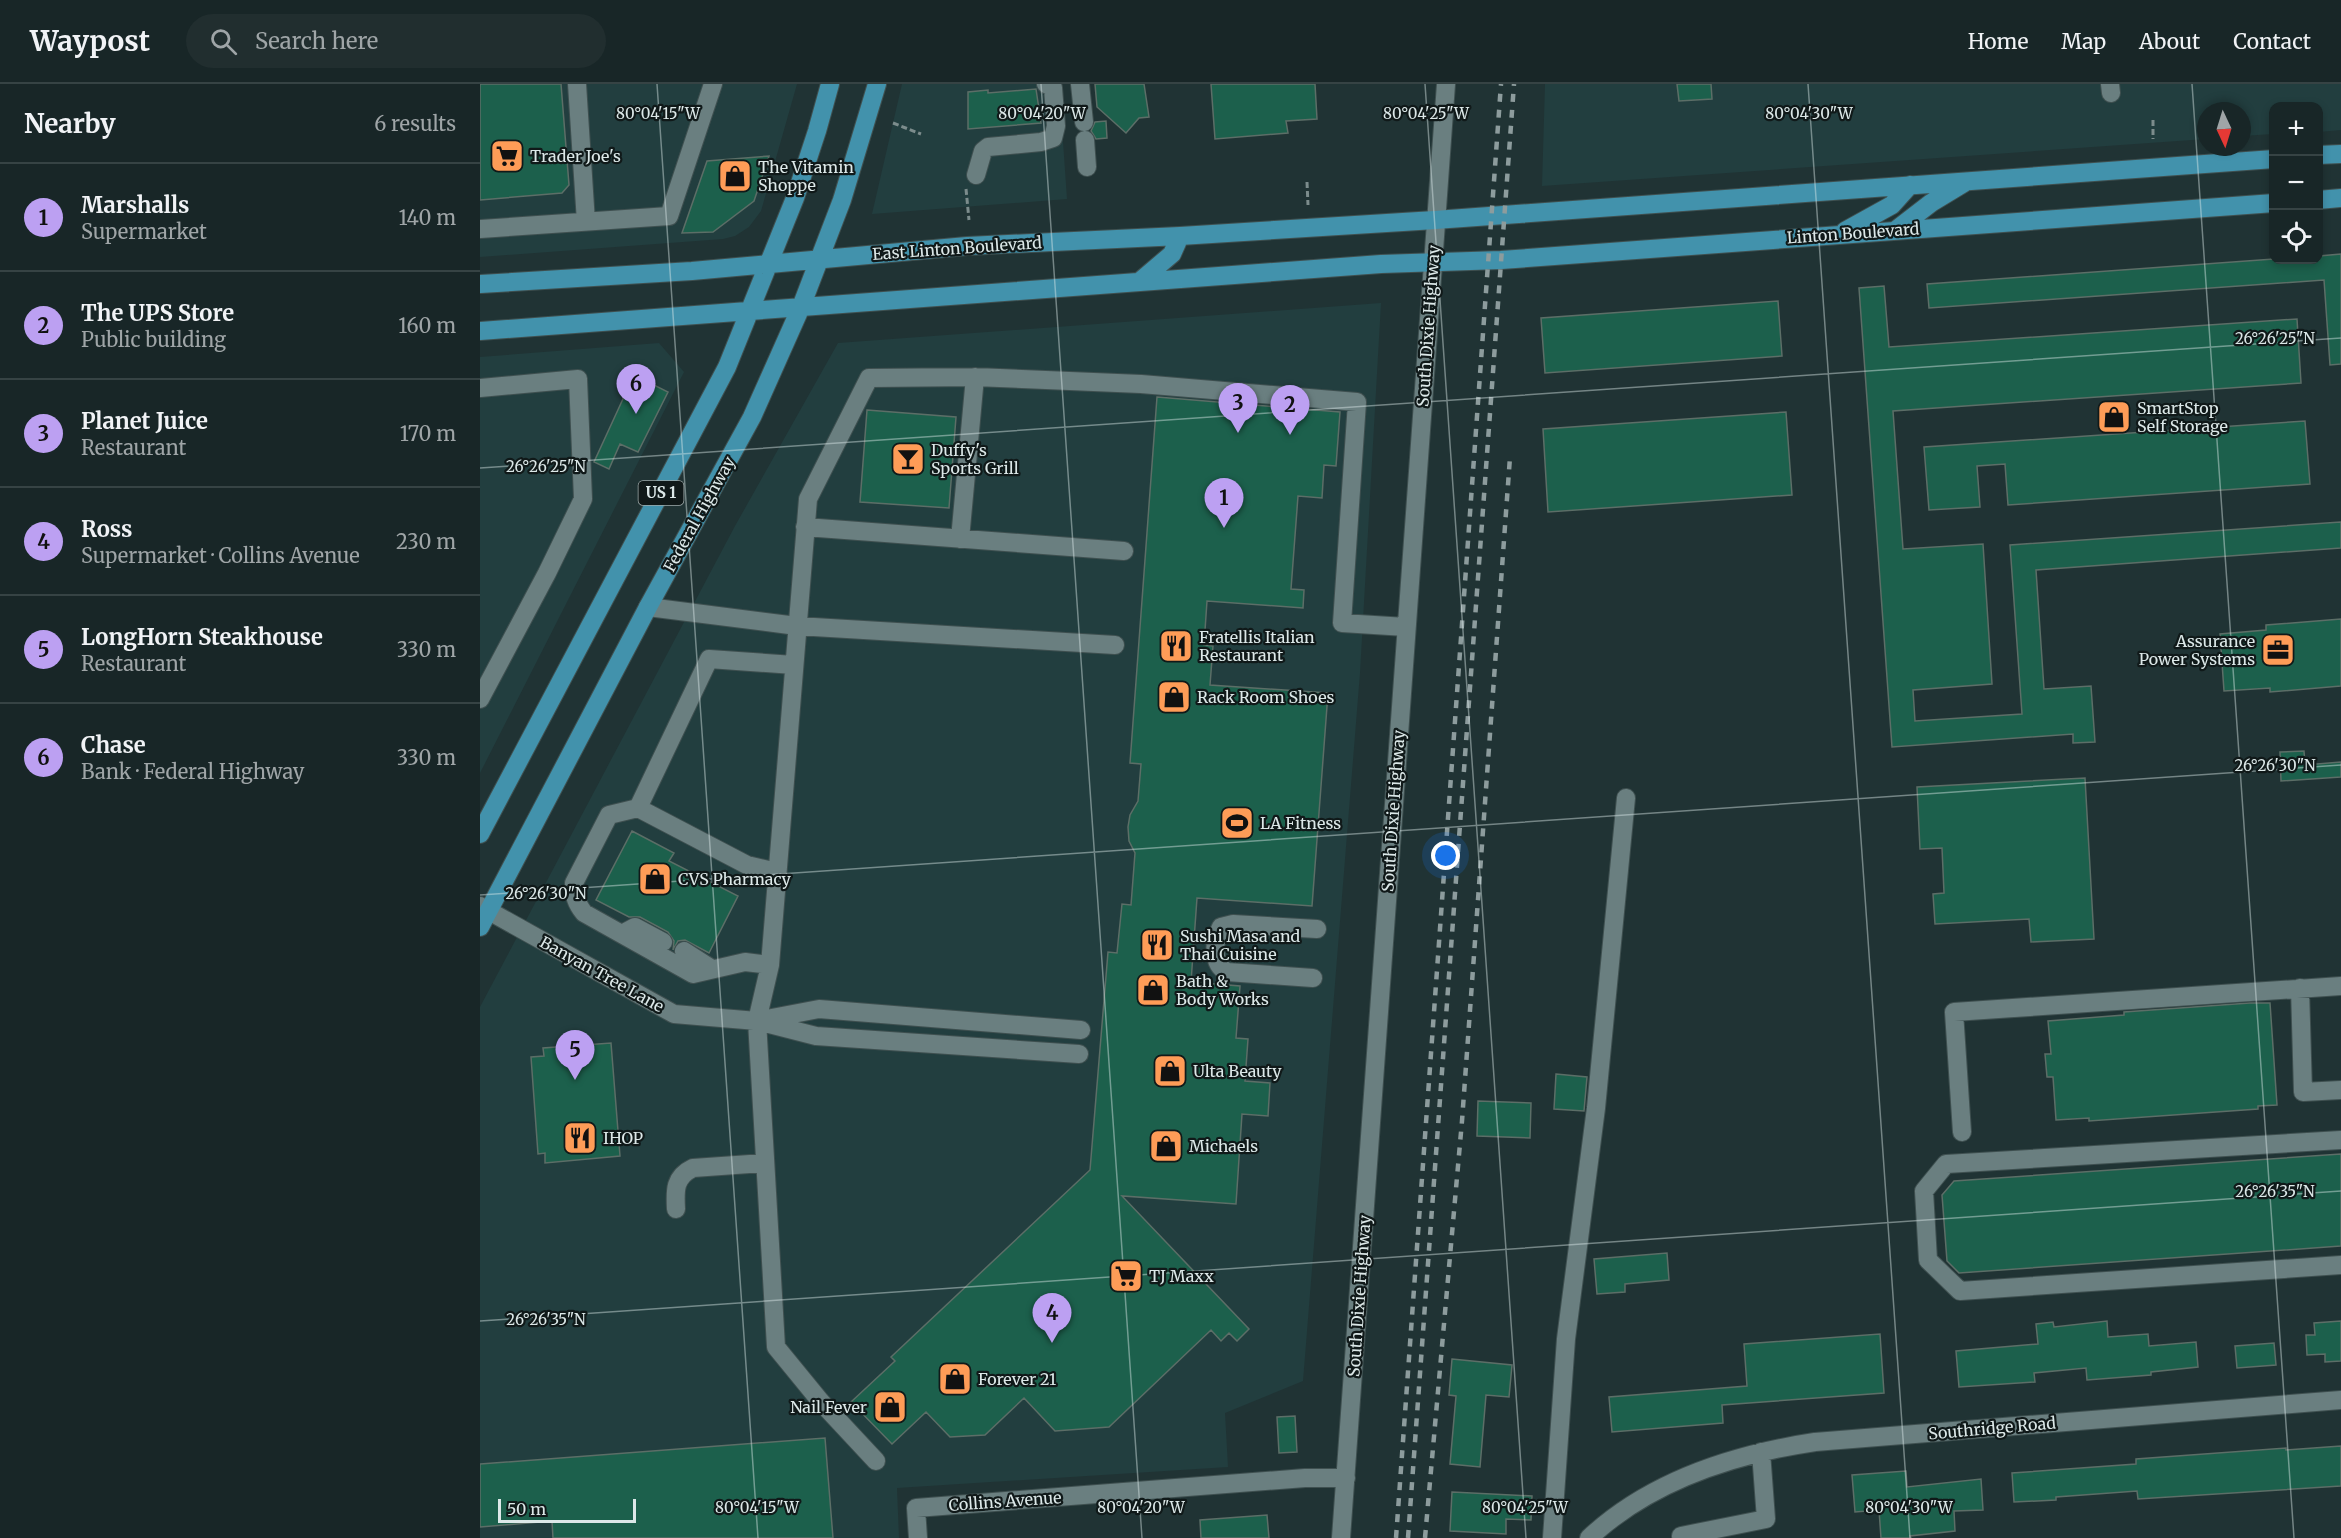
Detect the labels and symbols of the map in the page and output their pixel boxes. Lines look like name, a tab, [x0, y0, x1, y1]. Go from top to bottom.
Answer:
north arrow	[2197, 102, 2251, 156]
text: 80°04'15"W	[616, 104, 701, 123]
text: 80°04'20"W	[998, 104, 1087, 123]
text: 80°04'25"W	[1383, 104, 1470, 123]
text: 80°04'30"W	[1765, 104, 1854, 123]
supermarket icon: Trader Joe's	[489, 138, 525, 174]
place label: Trader Joe's	[530, 146, 621, 166]
place label: The Vitamin Shoppe	[758, 157, 854, 195]
shop icon: The Vitamin Shoppe	[717, 158, 753, 194]
street label: Linton Boulevard	[1786, 218, 1920, 248]
street label: East Linton Boulevard	[872, 232, 1043, 264]
street label: South Dixie Highway	[1412, 244, 1444, 408]
text: 26°26'25"N	[2235, 329, 2315, 348]
pin: 6	[616, 364, 656, 414]
pin: 3	[1218, 384, 1257, 433]
pin: 2	[1270, 386, 1310, 435]
place label: SmartStop Self Storage	[2137, 398, 2228, 436]
shop icon: SmartStop Self Storage	[2096, 399, 2132, 435]
place label: Duffy's Sports Grill	[931, 440, 1019, 478]
bar icon: Duffy's Sports Grill	[890, 441, 926, 477]
street label: Federal Highway	[659, 452, 739, 575]
text: 26°26'25"N	[506, 457, 586, 476]
pin: 1	[1204, 478, 1244, 528]
road number: US 1	[638, 481, 684, 505]
place label: Fratellis Italian Restaurant	[1199, 627, 1315, 665]
restaurant icon: Fratellis Italian Restaurant	[1158, 628, 1194, 664]
place label: Assurance Power Systems	[2139, 631, 2255, 669]
office icon: Assurance Power Systems	[2260, 632, 2296, 668]
shop icon: Rack Room Shoes	[1156, 679, 1192, 715]
place label: Rack Room Shoes	[1197, 687, 1335, 707]
street label: South Dixie Highway	[1377, 729, 1409, 893]
text: 26°26'30"N	[2234, 756, 2316, 775]
sports icon: LA Fitness	[1219, 805, 1255, 841]
place label: LA Fitness	[1260, 813, 1341, 833]
your location	[1431, 841, 1460, 870]
shop icon: CVS Pharmacy	[637, 861, 673, 897]
place label: CVS Pharmacy	[678, 869, 792, 889]
text: 26°26'30"N	[505, 884, 587, 903]
place label: Sushi Masa and Thai Cuisine	[1180, 926, 1301, 964]
restaurant icon: Sushi Masa and Thai Cuisine	[1139, 927, 1175, 963]
street label: Banyan Tree Lane	[537, 932, 667, 1016]
place label: Bath & Body Works	[1176, 971, 1269, 1009]
shop icon: Bath & Body Works	[1135, 972, 1171, 1008]
pin: 5	[556, 1030, 595, 1080]
shop icon: Ulta Beauty	[1152, 1053, 1188, 1089]
place label: Ulta Beauty	[1193, 1061, 1282, 1081]
restaurant icon: IHOP	[562, 1120, 598, 1156]
place label: IHOP	[603, 1128, 643, 1148]
shop icon: Michaels	[1148, 1128, 1184, 1164]
place label: Michaels	[1189, 1136, 1258, 1156]
text: 26°26'35"N	[2235, 1182, 2315, 1201]
street label: South Dixie Highway	[1343, 1214, 1375, 1378]
supermarket icon: TJ Maxx	[1108, 1258, 1144, 1294]
place label: TJ Maxx	[1149, 1266, 1214, 1286]
pin: 4	[1032, 1294, 1072, 1343]
text: 26°26'35"N	[506, 1310, 586, 1329]
shop icon: Forever 21	[937, 1361, 973, 1397]
place label: Forever 21	[978, 1369, 1056, 1389]
shop icon: Nail Fever	[872, 1389, 908, 1425]
place label: Nail Fever	[790, 1397, 867, 1417]
street label: Southridge Road	[1927, 1412, 2057, 1444]
street label: Collins Avenue	[948, 1487, 1062, 1515]
scale bar	[498, 1496, 636, 1524]
text: 80°04'15"W	[715, 1498, 800, 1517]
text: 80°04'20"W	[1097, 1498, 1186, 1517]
text: 80°04'25"W	[1482, 1498, 1569, 1517]
text: 80°04'30"W	[1865, 1498, 1954, 1517]

